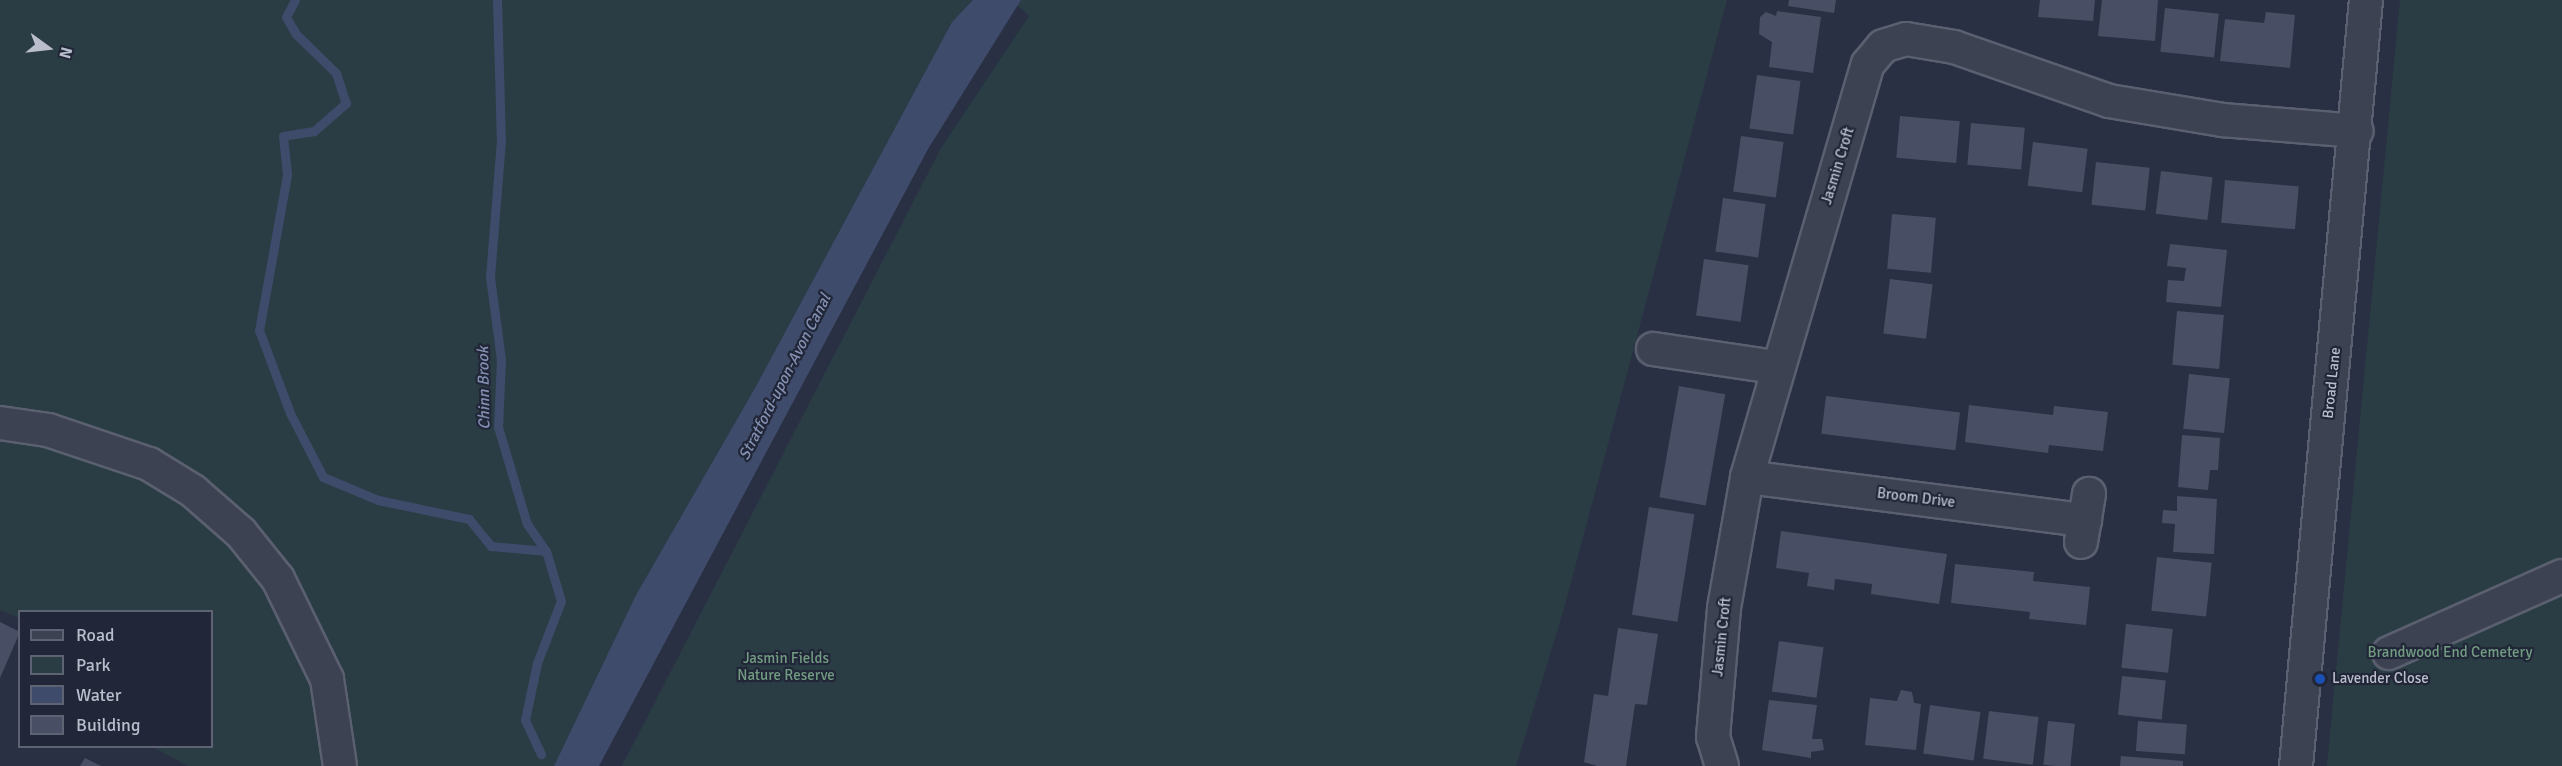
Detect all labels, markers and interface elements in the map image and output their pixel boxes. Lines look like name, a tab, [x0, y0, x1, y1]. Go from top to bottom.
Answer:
north arrow	[18, 18, 78, 78]
text: N	[54, 45, 76, 61]
street label: Jasmin Croft	[1818, 125, 1858, 207]
water label: Stratford-upon-Avon Canal	[735, 291, 835, 463]
water label: Chinn Brook	[474, 346, 494, 430]
street label: Broad Lane	[2319, 346, 2345, 420]
street label: Broom Drive	[1876, 484, 1956, 512]
street label: Jasmin Croft	[1709, 596, 1735, 678]
legend	[18, 610, 213, 748]
text: Road	[76, 624, 115, 646]
park label: Brandwood End Cemetery	[2368, 644, 2532, 662]
park label: Jasmin Fields Nature Reserve	[737, 649, 835, 684]
text: Park	[76, 654, 111, 676]
place label: Lavender Close	[2332, 670, 2429, 688]
marker: Lavender Close	[2313, 672, 2327, 686]
text: Water	[76, 684, 121, 706]
text: Building	[76, 714, 140, 736]

